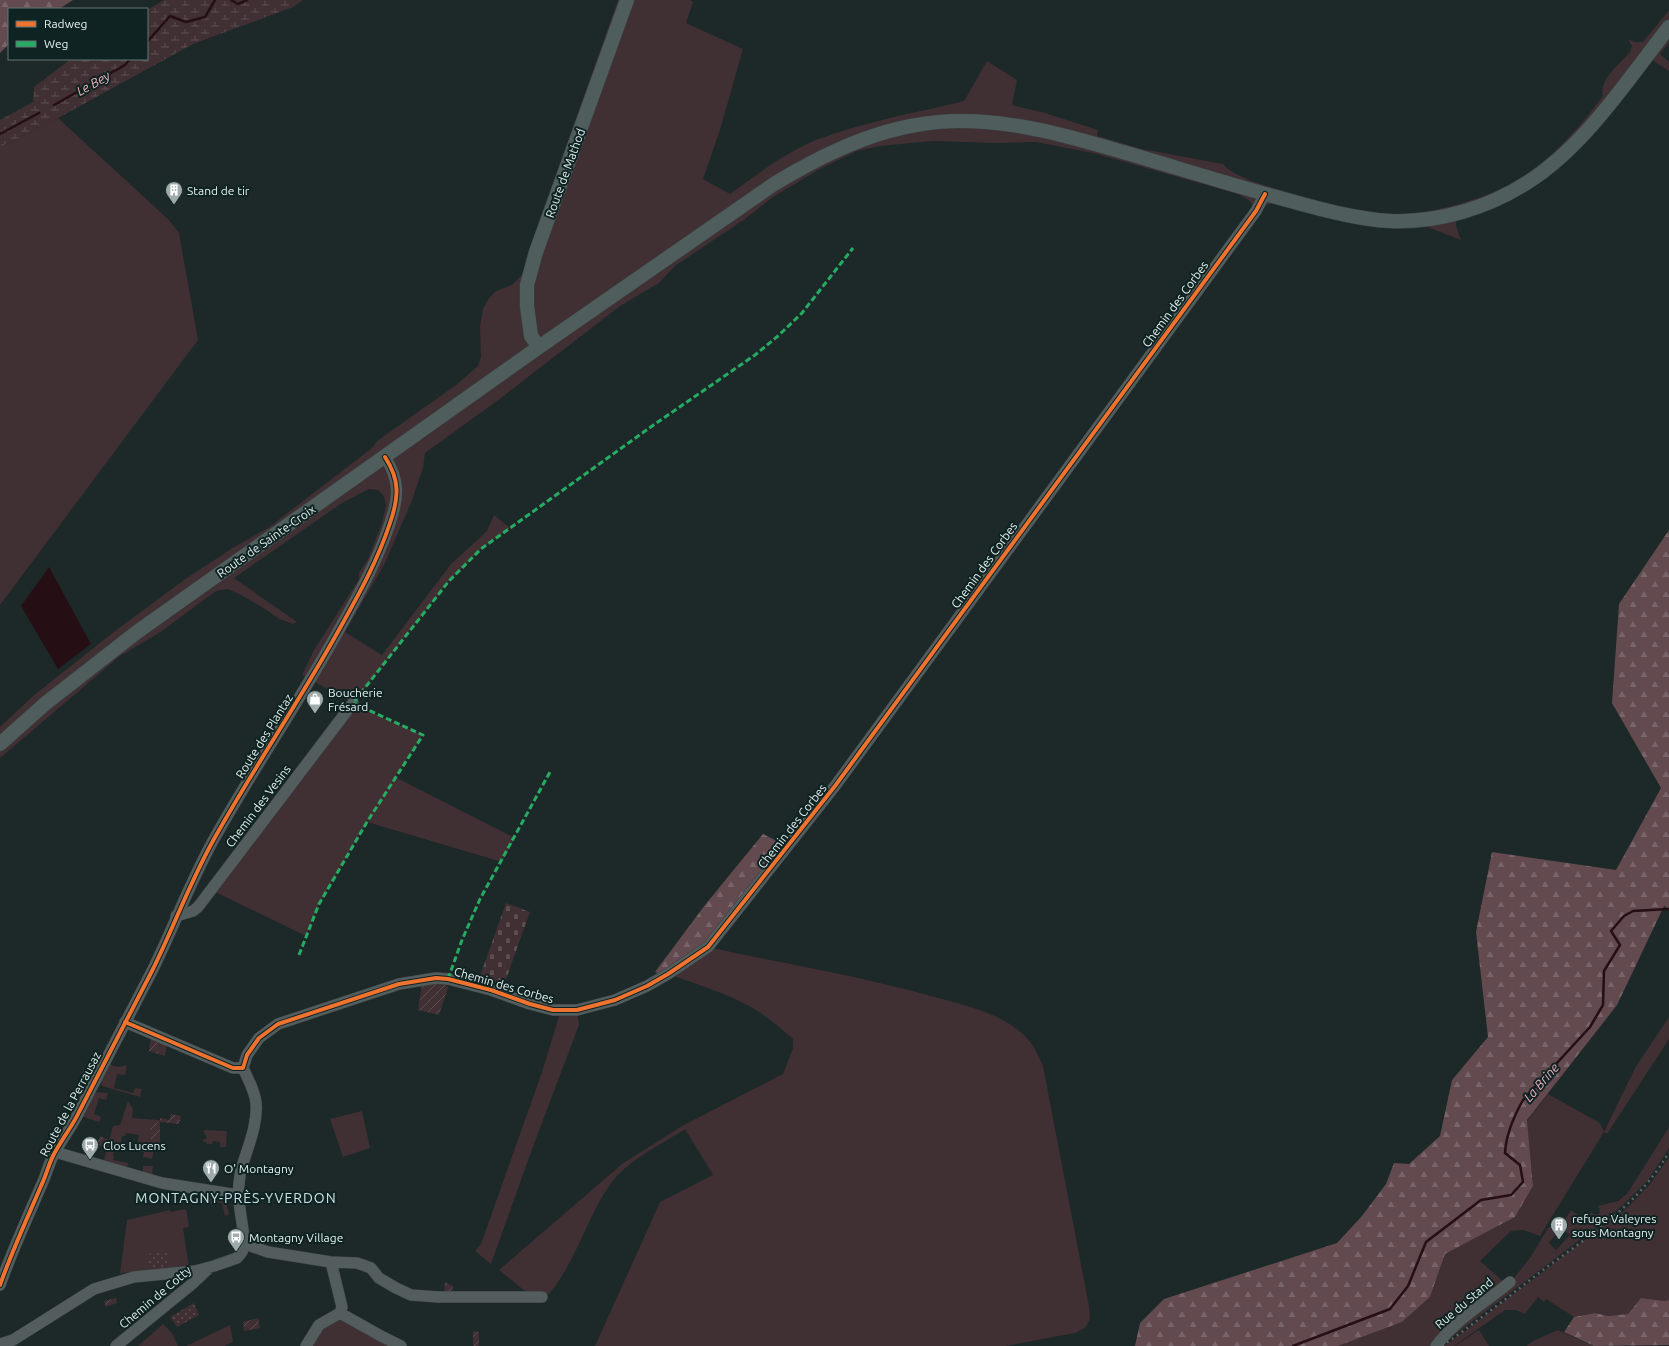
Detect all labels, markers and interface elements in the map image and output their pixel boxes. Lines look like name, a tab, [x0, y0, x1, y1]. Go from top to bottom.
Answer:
legend	[8, 8, 148, 60]
text: Radweg	[44, 17, 87, 30]
text: Weg	[44, 37, 68, 50]
water label: Le Bey	[74, 68, 113, 98]
street label: Route de Mathod	[543, 127, 587, 219]
building icon: Stand de tir	[164, 180, 184, 205]
place label: Stand de tir	[187, 184, 250, 197]
street label: Chemin des Corbes	[1139, 258, 1211, 350]
street label: Route de Sainte-Croix	[214, 502, 318, 580]
street label: Chemin des Corbes	[948, 519, 1020, 611]
place label: Boucherie Frésard	[328, 686, 383, 713]
shop icon: Boucherie Frésard	[305, 689, 325, 714]
street label: Route des Plantaz	[233, 691, 295, 780]
street label: Chemin des Vesins	[223, 762, 293, 850]
street label: Chemin des Corbes	[755, 781, 829, 871]
street label: Chemin des Corbes	[453, 965, 555, 1005]
street label: Route de la Perrausaz	[37, 1049, 103, 1158]
water label: La Brine	[1521, 1060, 1562, 1104]
bus stop icon: Clos Lucens	[80, 1135, 100, 1160]
place label: Clos Lucens	[103, 1139, 166, 1152]
restaurant icon: O' Montagny	[201, 1158, 221, 1183]
place label: O' Montagny	[224, 1162, 294, 1175]
district label: MONTAGNY-PRÈS-YVERDON	[135, 1189, 337, 1206]
place label: refuge Valeyres sous Montagny	[1572, 1212, 1656, 1239]
building icon: refuge Valeyres sous Montagny	[1549, 1215, 1569, 1240]
bus stop icon: Montagny Village	[226, 1227, 246, 1252]
place label: Montagny Village	[249, 1231, 343, 1244]
street label: Chemin de Cotty	[116, 1263, 194, 1331]
street label: Rue du Stand	[1432, 1275, 1496, 1331]

